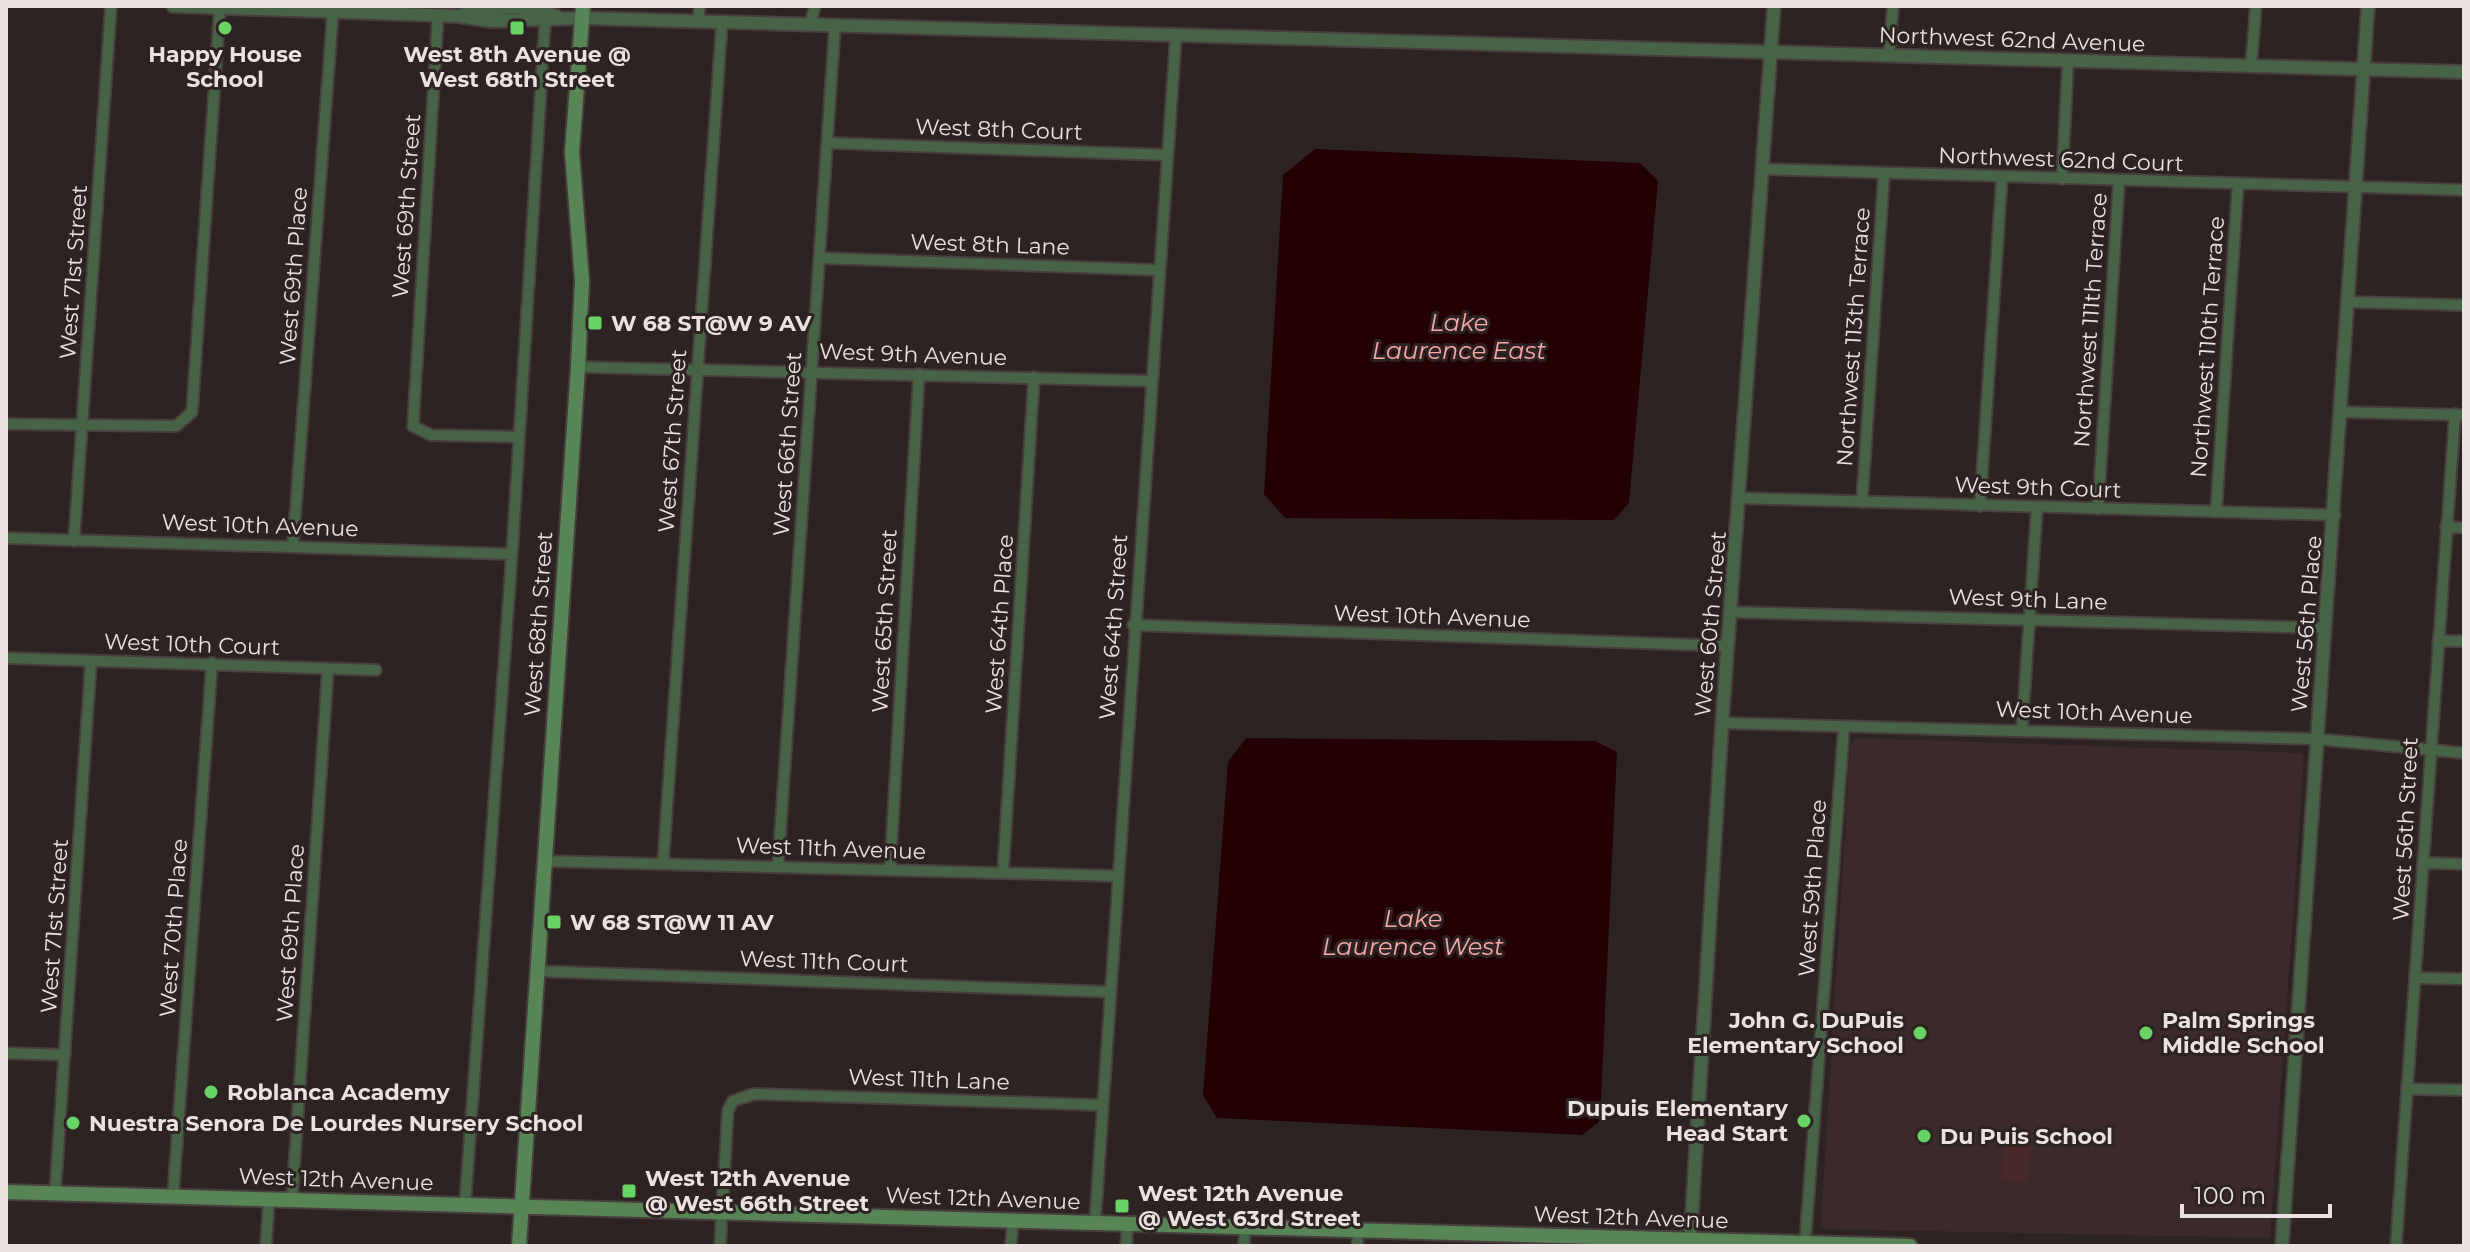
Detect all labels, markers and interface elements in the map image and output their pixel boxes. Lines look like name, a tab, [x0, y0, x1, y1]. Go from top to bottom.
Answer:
marker: Happy House School	[216, 19, 234, 37]
marker: West 8th Avenue @ West 68th Street	[508, 19, 526, 37]
street label: Northwest 62nd Avenue	[1878, 21, 2146, 58]
place label: Happy House School	[148, 41, 302, 93]
place label: West 8th Avenue @ West 68th Street	[403, 41, 631, 93]
street label: West 69th Street	[387, 113, 426, 299]
street label: West 8th Court	[915, 113, 1083, 146]
street label: Northwest 62nd Court	[1938, 142, 2184, 177]
street label: West 71st Street	[54, 184, 93, 360]
street label: West 69th Place	[274, 186, 313, 366]
street label: Northwest 111th Terrace	[2068, 192, 2113, 448]
street label: Northwest 113th Terrace	[1831, 207, 1876, 468]
street label: Northwest 110th Terrace	[2185, 215, 2230, 479]
street label: West 8th Lane	[910, 228, 1070, 261]
water label: Lake Laurence East	[1372, 308, 1546, 365]
place label: W 68 ST@W 9 AV	[611, 310, 812, 337]
marker: W 68 ST@W 9 AV	[586, 314, 604, 332]
street label: West 9th Avenue	[818, 338, 1007, 371]
street label: West 67th Street	[653, 348, 692, 534]
street label: West 66th Street	[768, 351, 807, 537]
street label: West 9th Court	[1954, 471, 2122, 504]
street label: West 10th Avenue	[161, 509, 359, 542]
street label: West 65th Street	[866, 528, 903, 714]
street label: West 60th Street	[1689, 530, 1732, 718]
street label: West 68th Street	[519, 531, 558, 717]
street label: West 64th Place	[980, 533, 1019, 715]
street label: West 64th Street	[1094, 533, 1133, 721]
street label: West 56th Place	[2285, 534, 2328, 714]
street label: West 9th Lane	[1948, 583, 2108, 616]
street label: West 10th Avenue	[1333, 600, 1531, 633]
street label: West 10th Court	[104, 628, 280, 661]
street label: West 10th Avenue	[1995, 696, 2193, 729]
street label: West 56th Street	[2387, 736, 2424, 922]
street label: West 59th Place	[1793, 798, 1832, 978]
street label: West 11th Avenue	[735, 832, 927, 865]
street label: West 71st Street	[35, 838, 74, 1014]
street label: West 70th Place	[154, 838, 193, 1018]
street label: West 69th Place	[271, 843, 310, 1023]
water label: Lake Laurence West	[1322, 904, 1504, 961]
place label: W 68 ST@W 11 AV	[570, 909, 774, 936]
marker: W 68 ST@W 11 AV	[545, 913, 563, 931]
street label: West 11th Court	[739, 945, 909, 978]
place label: John G. DuPuis Elementary School	[1687, 1007, 1904, 1059]
place label: Palm Springs Middle School	[2162, 1007, 2325, 1059]
marker: John G. DuPuis Elementary School	[1911, 1024, 1929, 1042]
marker: Palm Springs Middle School	[2137, 1024, 2155, 1042]
street label: West 11th Lane	[848, 1063, 1010, 1096]
place label: Roblanca Academy	[227, 1079, 450, 1106]
marker: Roblanca Academy	[202, 1083, 220, 1101]
place label: Dupuis Elementary Head Start	[1567, 1095, 1789, 1147]
place label: Nuestra Senora De Lourdes Nursery School	[89, 1110, 583, 1137]
marker: Dupuis Elementary Head Start	[1795, 1112, 1813, 1130]
marker: Nuestra Senora De Lourdes Nursery School	[64, 1114, 82, 1132]
place label: Du Puis School	[1940, 1123, 2113, 1150]
marker: Du Puis School	[1915, 1127, 1933, 1145]
street label: West 12th Avenue	[238, 1163, 434, 1196]
place label: West 12th Avenue @ West 66th Street	[645, 1165, 869, 1217]
scale bar	[2182, 1168, 2330, 1218]
place label: West 12th Avenue @ West 63rd Street	[1138, 1180, 1361, 1232]
text: 100 m	[2194, 1181, 2266, 1210]
marker: West 12th Avenue @ West 66th Street	[620, 1182, 638, 1200]
street label: West 12th Avenue	[885, 1182, 1081, 1215]
marker: West 12th Avenue @ West 63rd Street	[1113, 1197, 1131, 1215]
street label: West 12th Avenue	[1533, 1201, 1729, 1234]

